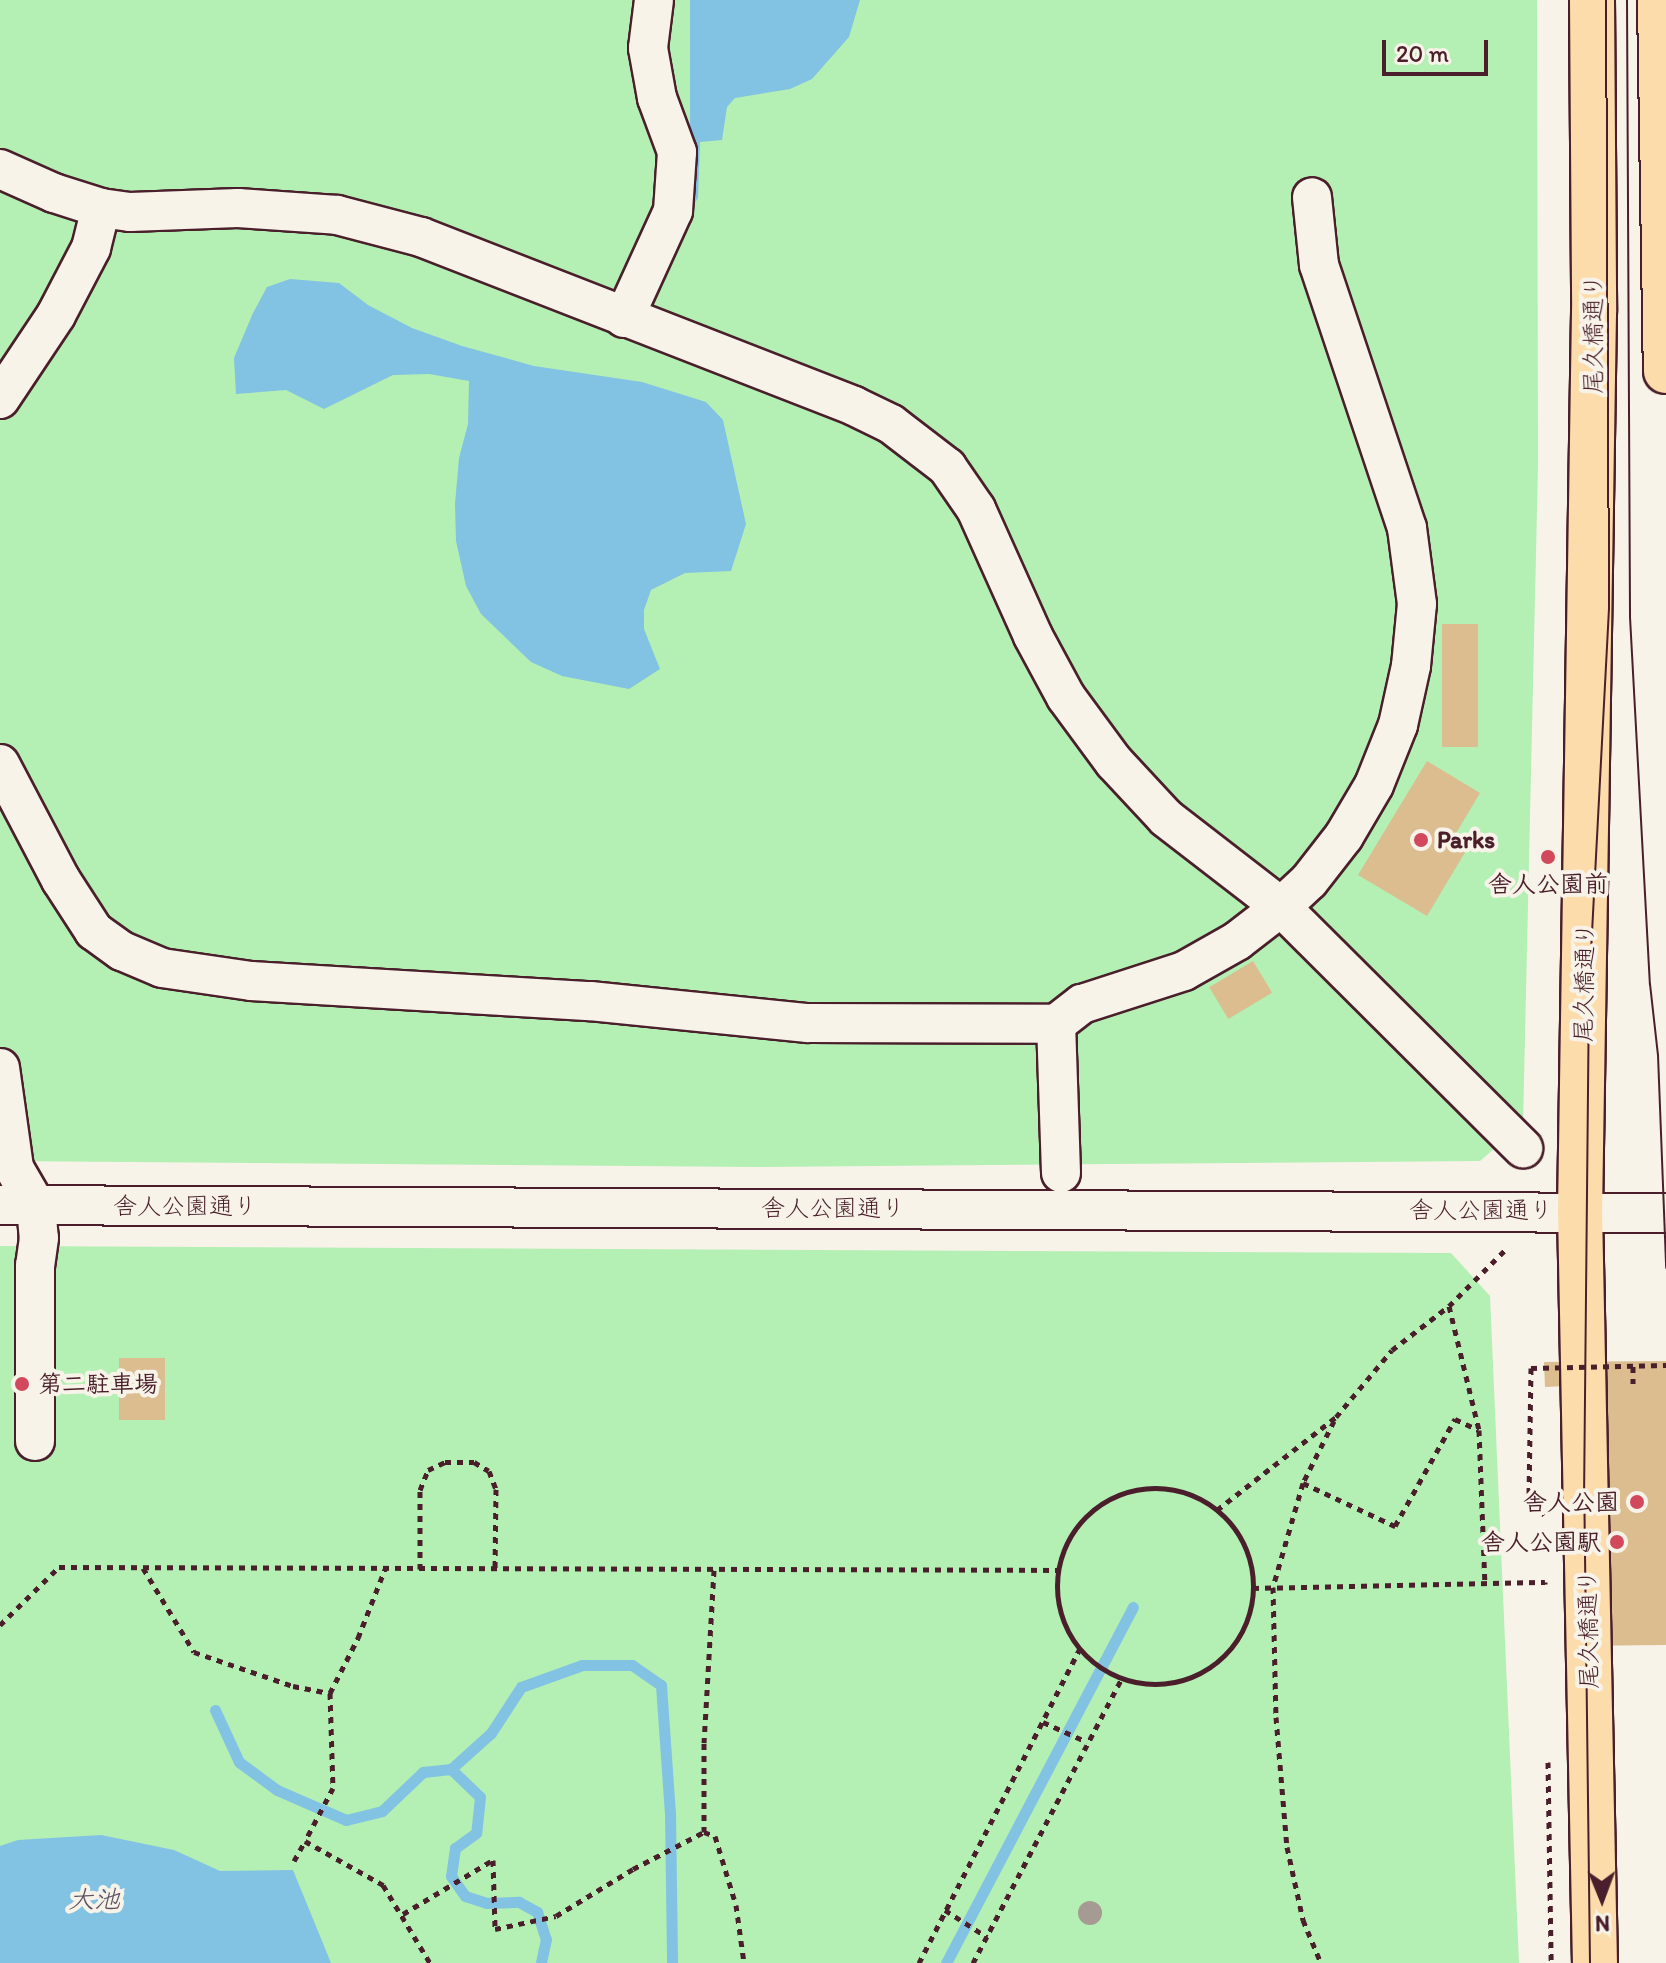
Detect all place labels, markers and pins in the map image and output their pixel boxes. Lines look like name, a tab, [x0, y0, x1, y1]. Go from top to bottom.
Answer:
place label: Parks	[1437, 826, 1495, 854]
marker: Parks	[1412, 831, 1430, 849]
marker: 舎人公園前	[1539, 848, 1557, 866]
place label: 舎人公園前	[1488, 870, 1608, 898]
place label: 第二駐車場	[38, 1370, 158, 1398]
marker: 第二駐車場	[13, 1375, 31, 1393]
place label: 舎人公園	[1523, 1488, 1619, 1516]
marker: 舎人公園	[1626, 1491, 1648, 1513]
place label: 舎人公園駅	[1481, 1528, 1601, 1556]
marker: 舎人公園駅	[1608, 1533, 1626, 1551]

